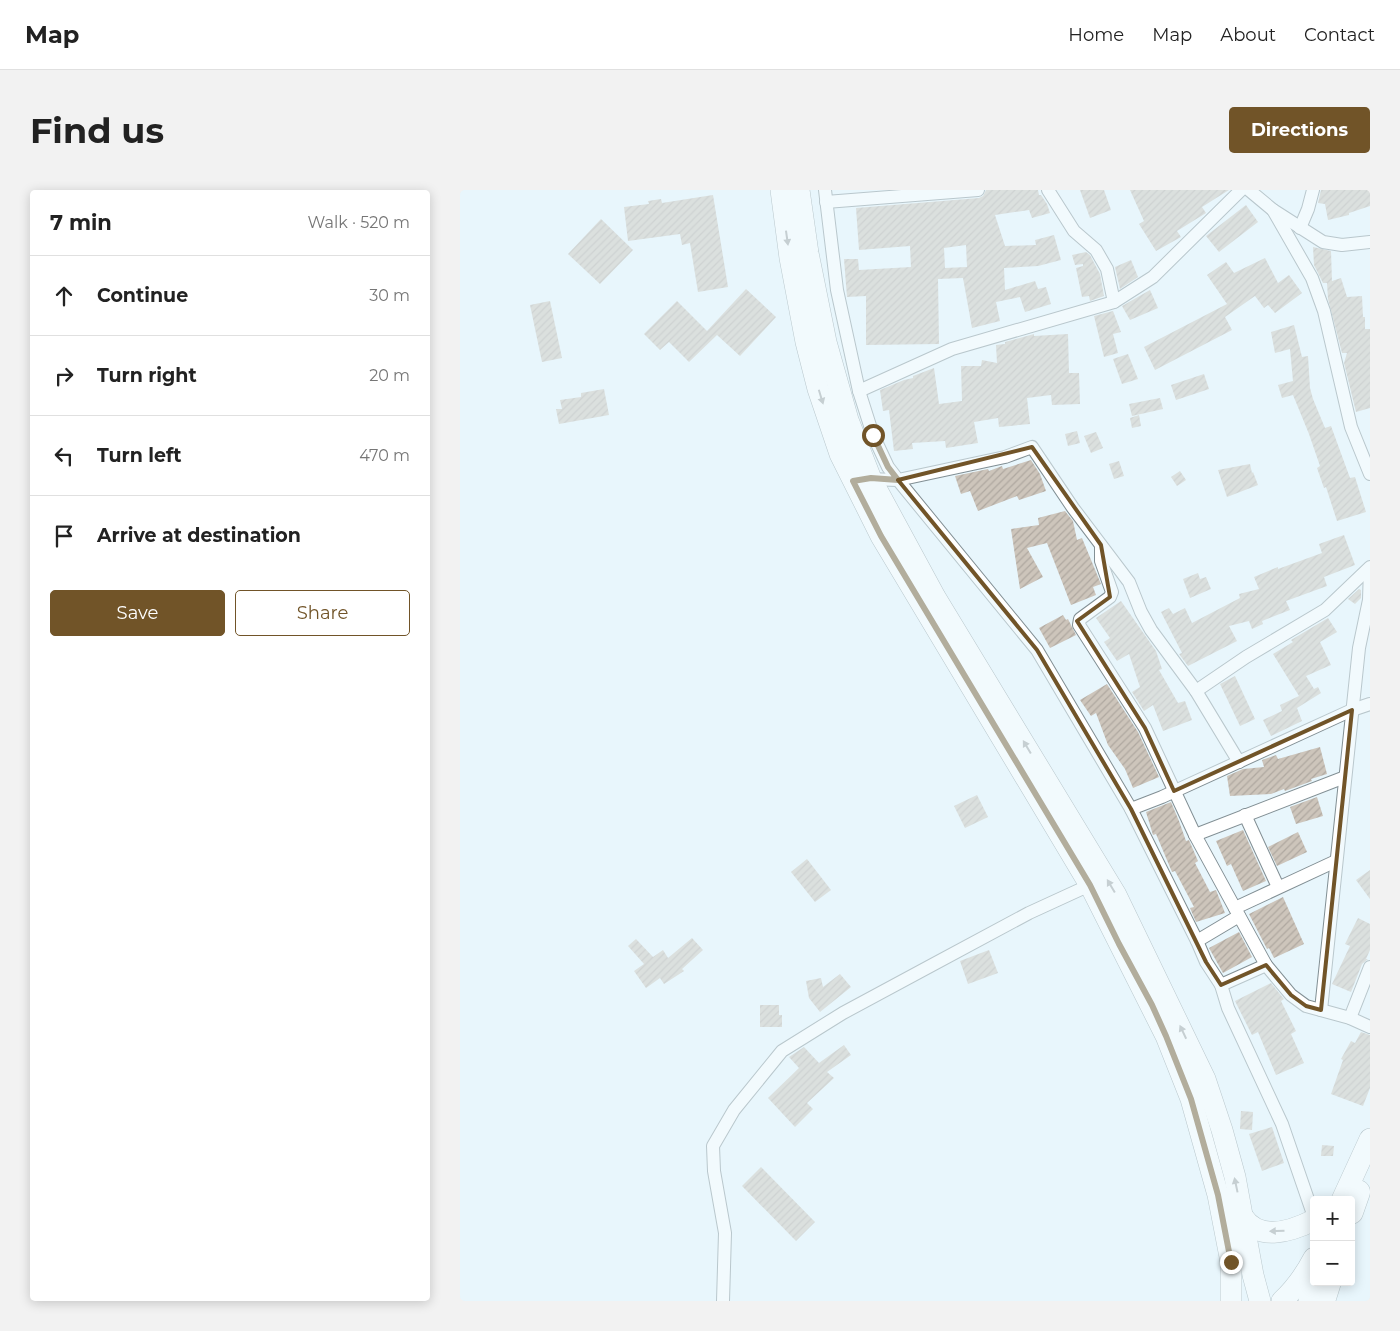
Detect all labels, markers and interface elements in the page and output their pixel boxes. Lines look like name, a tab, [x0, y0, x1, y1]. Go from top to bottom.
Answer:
text: Map	[25, 20, 79, 49]
text: Home	[1068, 24, 1124, 46]
text: Map	[1152, 24, 1192, 46]
text: About	[1220, 24, 1276, 46]
text: Contact	[1304, 24, 1375, 46]
button: Directions	[1229, 107, 1370, 153]
text: Find us	[30, 109, 164, 152]
text: 7 min	[50, 210, 112, 235]
text: Walk · 520 m	[308, 213, 410, 232]
one-way arrow	[783, 231, 791, 247]
icon: ahead	[50, 282, 78, 310]
text: Continue	[97, 284, 188, 307]
text: 30 m	[369, 286, 410, 305]
icon: right	[50, 362, 78, 390]
text: Turn right	[97, 364, 197, 387]
text: 20 m	[369, 366, 410, 385]
one-way arrow	[818, 390, 825, 405]
route start	[862, 424, 885, 447]
icon: left	[50, 442, 78, 470]
text: Turn left	[97, 444, 182, 467]
text: 470 m	[359, 446, 410, 465]
icon: arrive	[50, 522, 78, 550]
text: Arrive at destination	[97, 524, 301, 547]
button: Save	[50, 590, 225, 636]
button: Share	[235, 590, 410, 636]
one-way arrow	[1022, 741, 1031, 754]
one-way arrow	[1107, 880, 1116, 893]
one-way arrow	[1178, 1025, 1186, 1039]
one-way arrow	[1232, 1176, 1240, 1192]
map controls	[1310, 1196, 1355, 1286]
button: +	[1310, 1196, 1355, 1241]
one-way arrow	[1268, 1228, 1284, 1236]
button: −	[1310, 1241, 1355, 1286]
route end	[1220, 1251, 1243, 1274]

